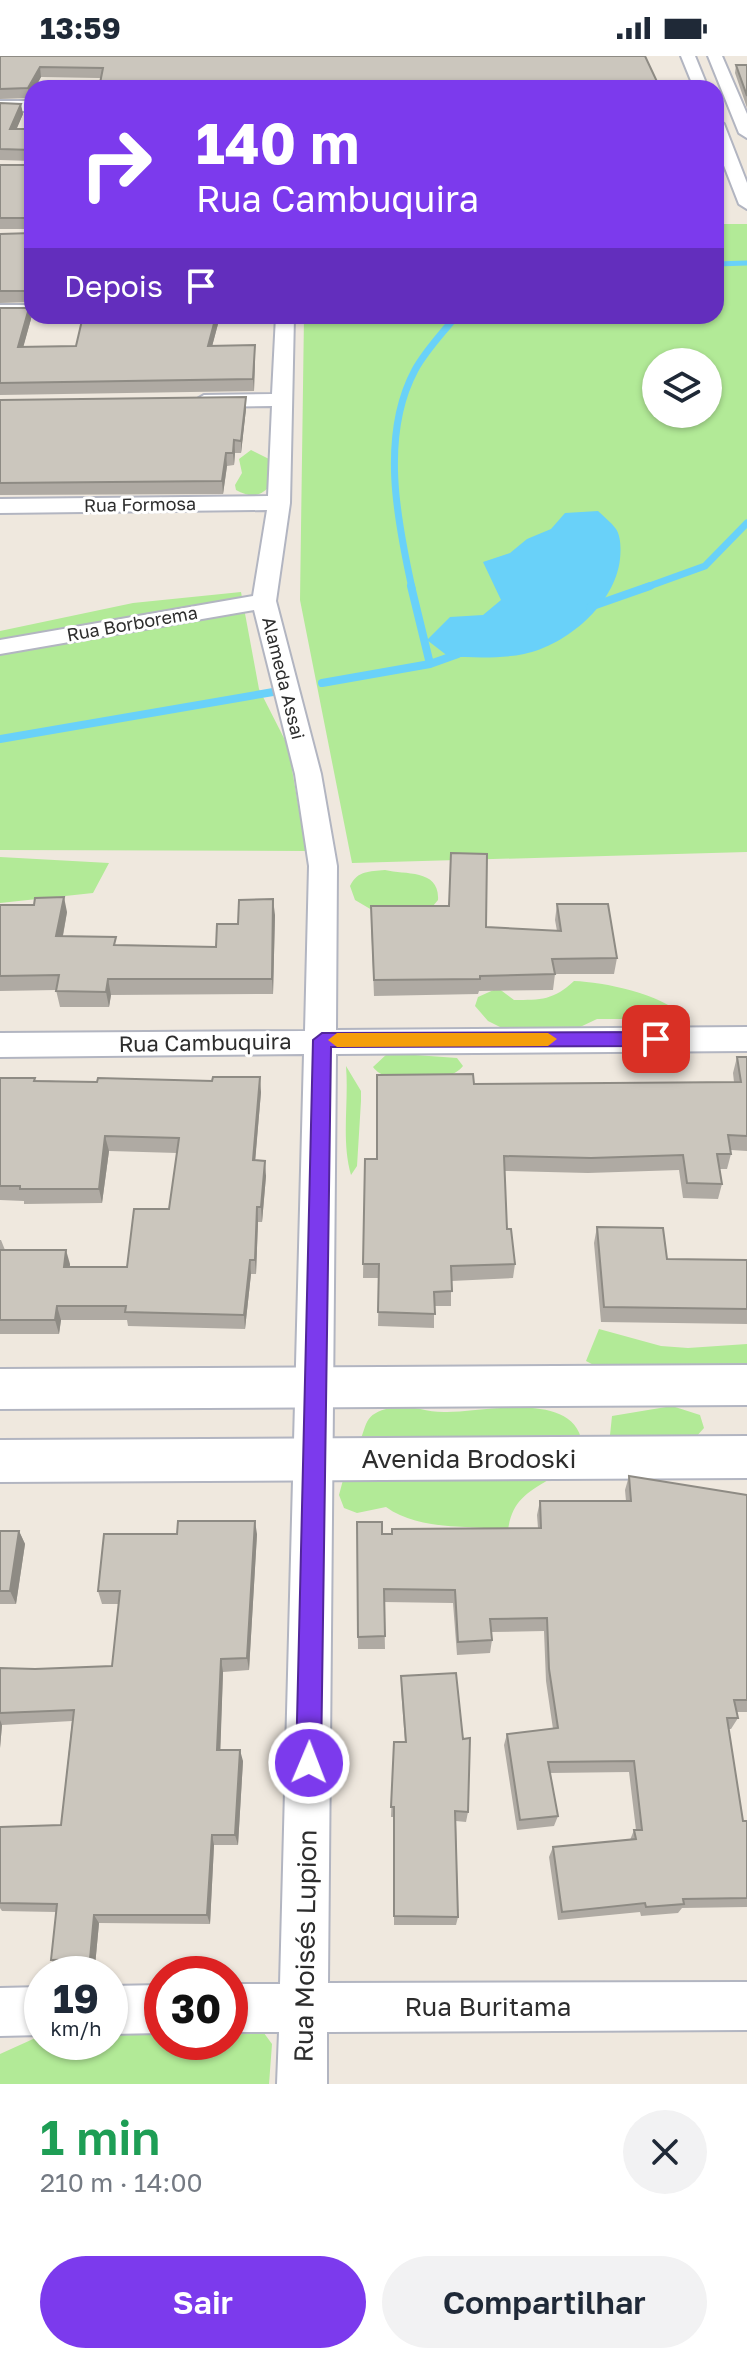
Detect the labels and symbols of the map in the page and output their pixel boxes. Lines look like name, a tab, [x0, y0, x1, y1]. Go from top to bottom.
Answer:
street label: Rua Formosa	[84, 492, 196, 516]
street label: Rua Borborema	[65, 601, 199, 645]
street label: Alameda Assai	[258, 614, 310, 742]
pin	[622, 1005, 690, 1073]
street label: Rua Cambuquira	[118, 1027, 292, 1057]
street label: Avenida Brodoski	[361, 1443, 577, 1474]
position arrow	[267, 1721, 351, 1805]
street label: Rua Moisés Lupion	[287, 1829, 323, 2063]
speed limit sign: 30	[144, 1956, 248, 2060]
street label: Rua Buritama	[404, 1991, 572, 2022]

